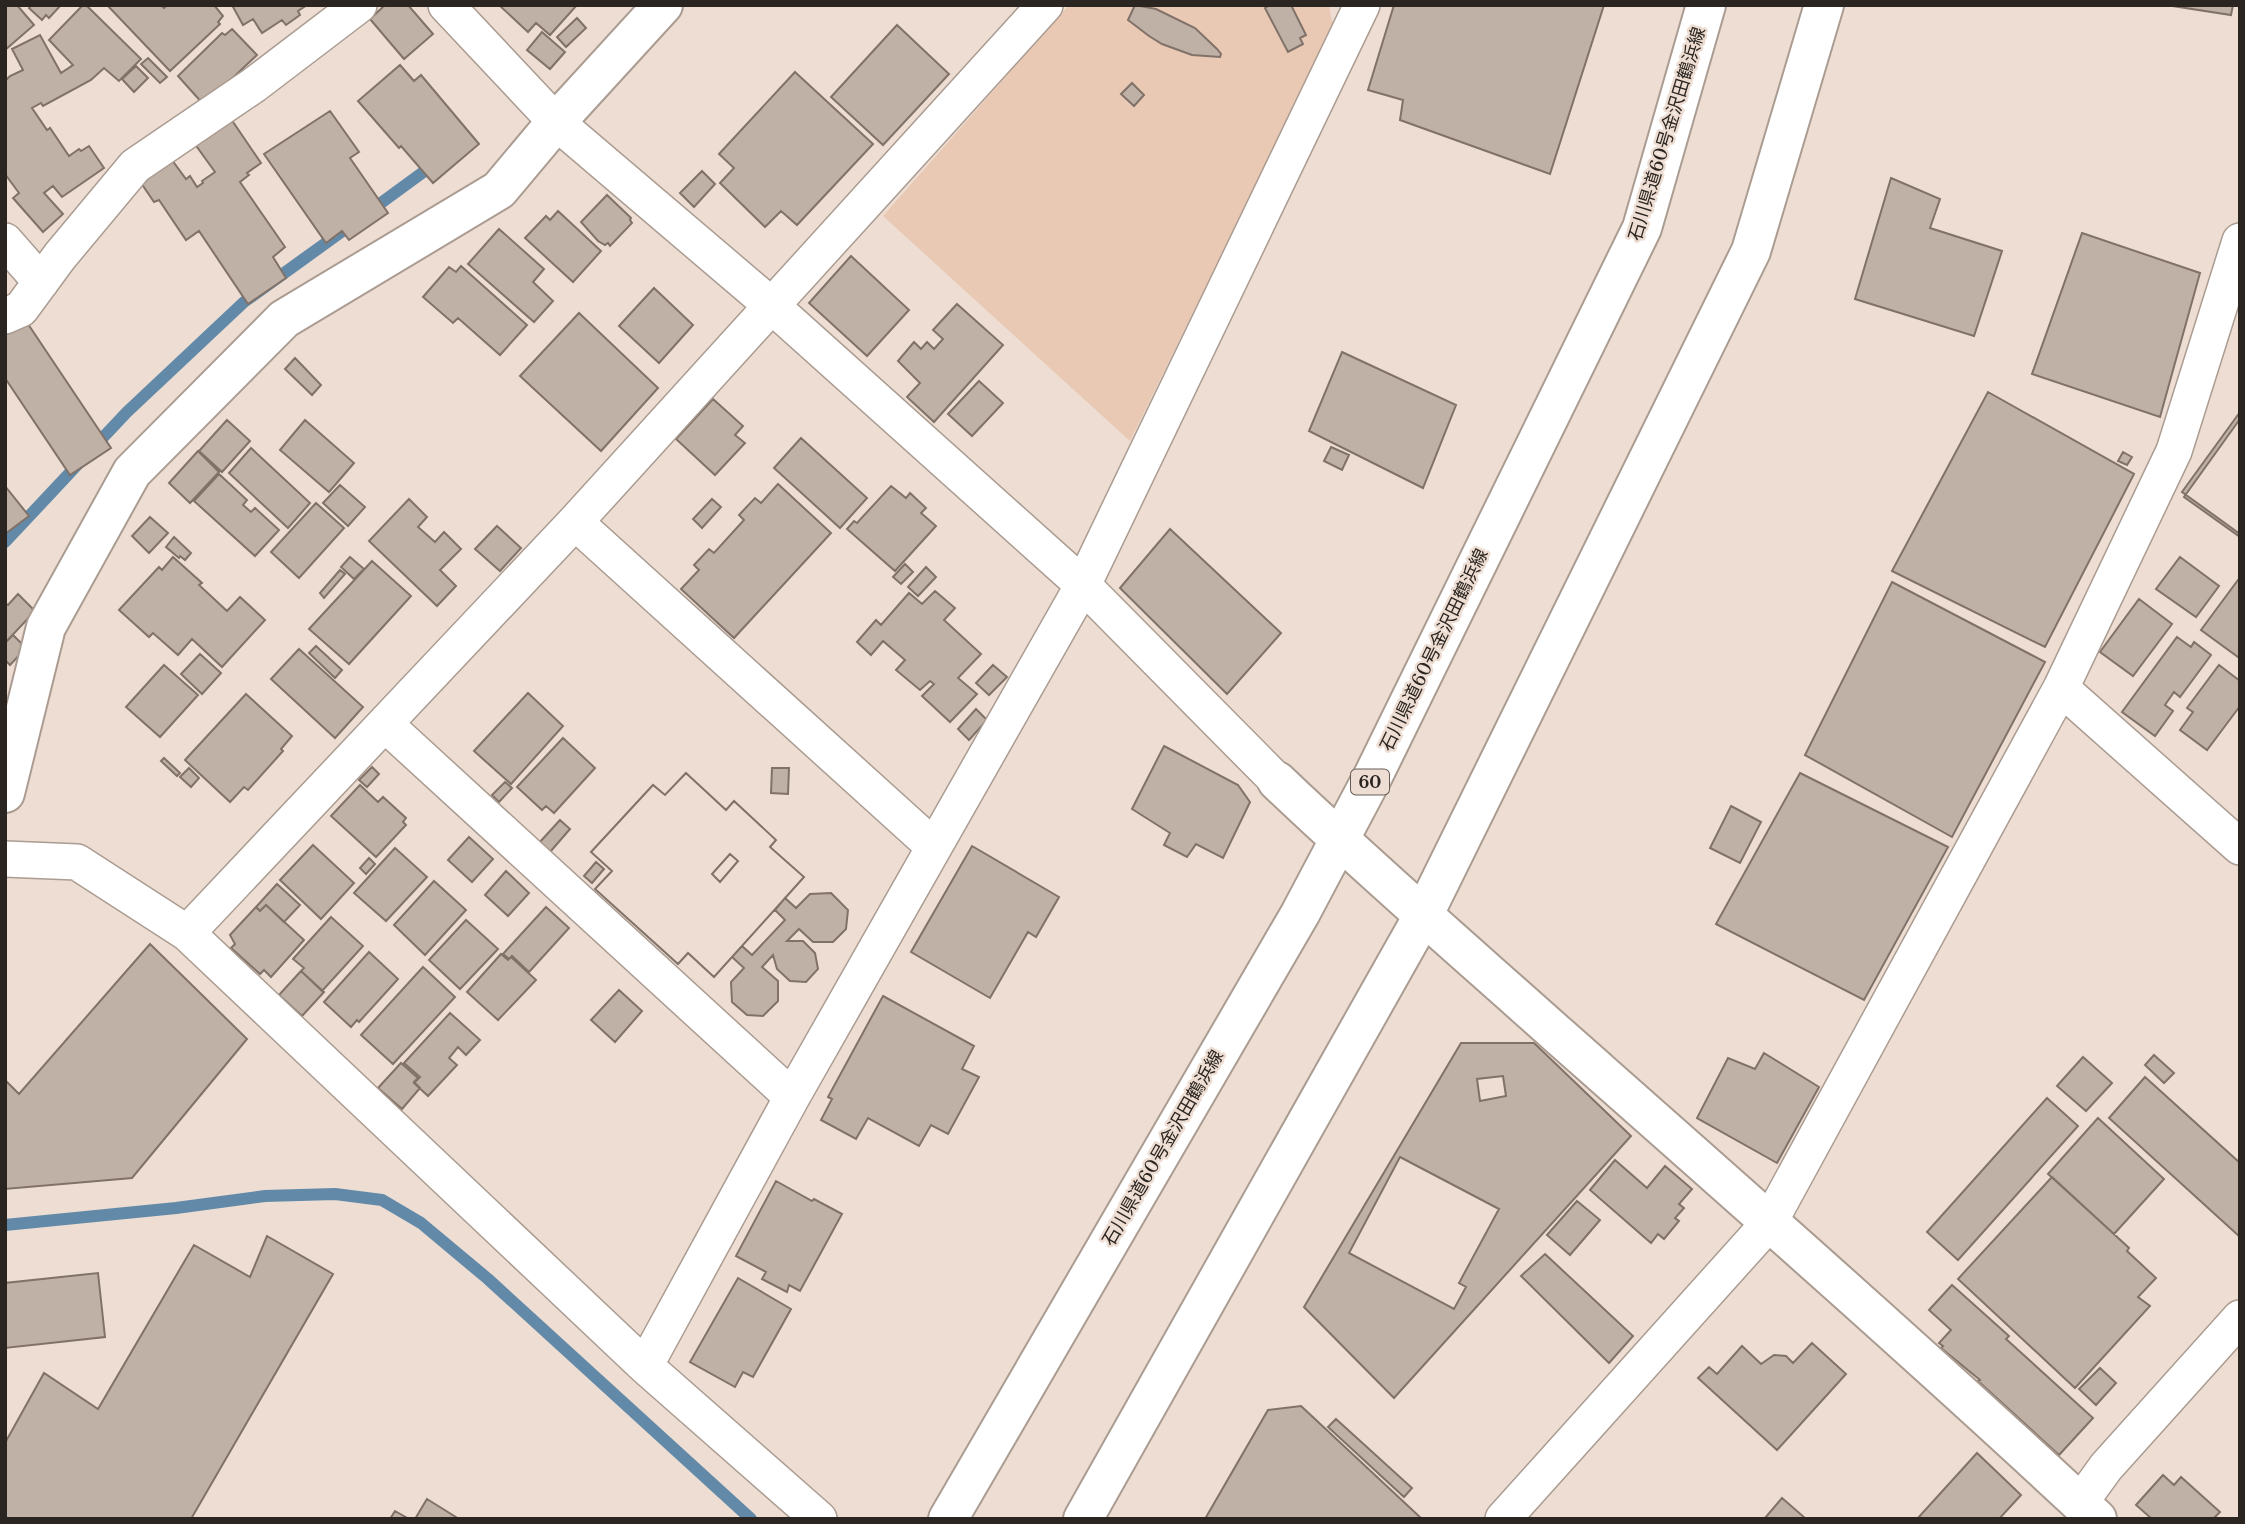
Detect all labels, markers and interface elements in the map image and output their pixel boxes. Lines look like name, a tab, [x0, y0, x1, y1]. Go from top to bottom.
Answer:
street label: 石川県道60号金沢田鶴浜線	[1624, 24, 1710, 244]
street label: 石川県道60号金沢田鶴浜線	[1375, 545, 1493, 755]
road number: 60	[1351, 769, 1389, 794]
street label: 石川県道60号金沢田鶴浜線	[1098, 1046, 1228, 1250]

